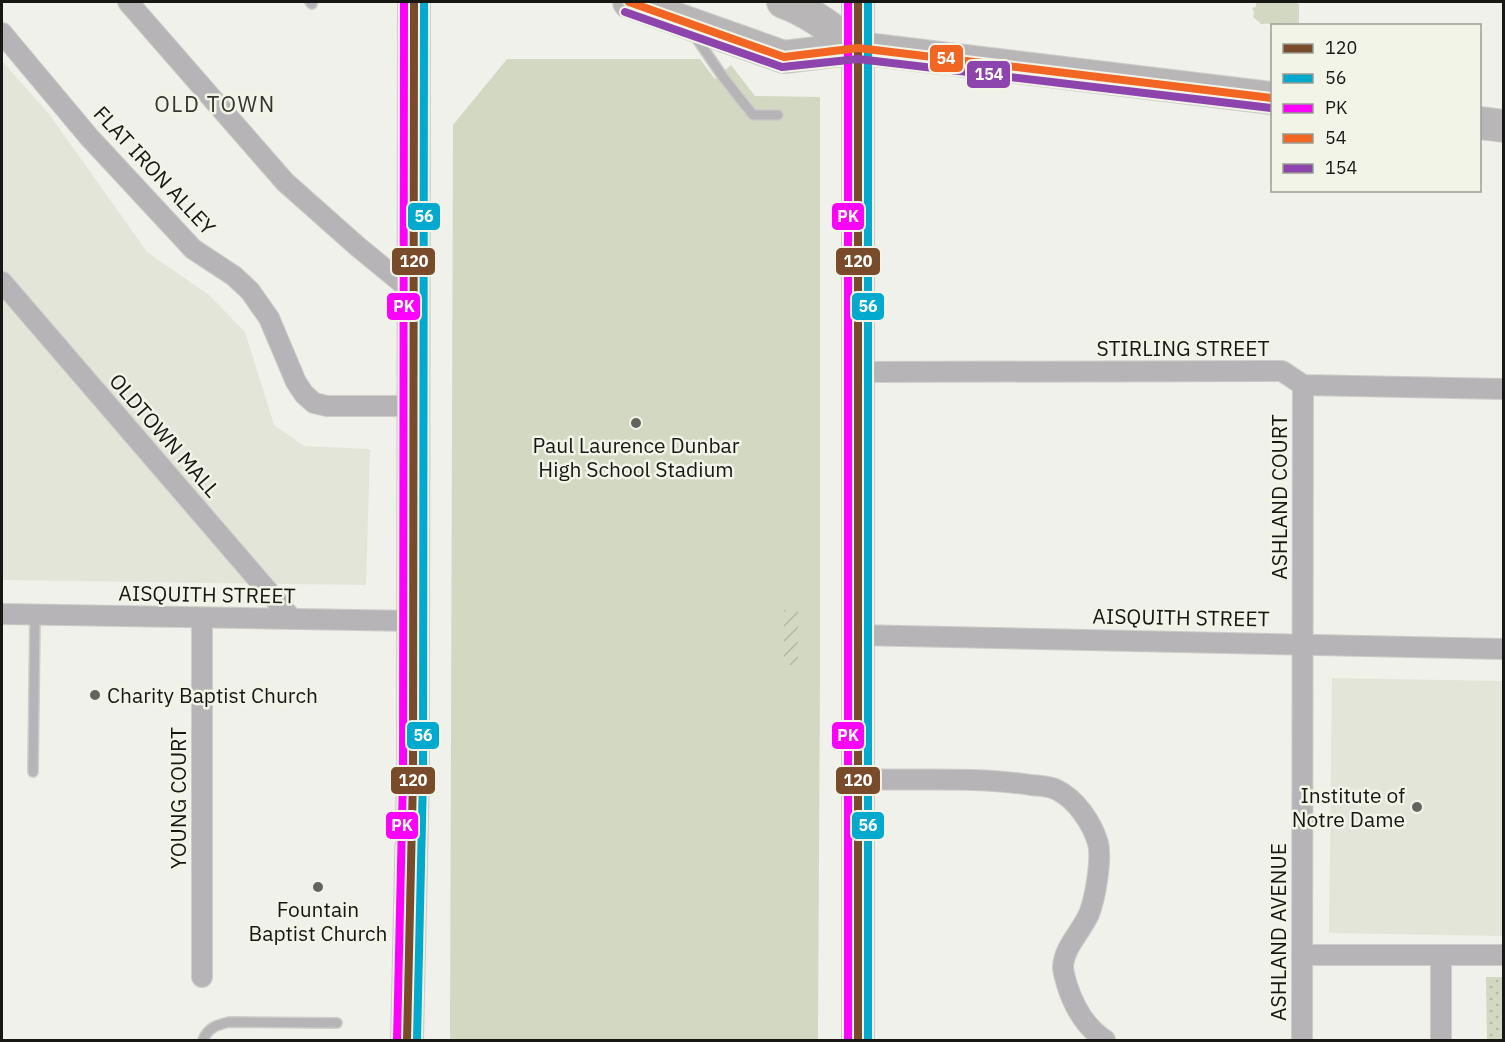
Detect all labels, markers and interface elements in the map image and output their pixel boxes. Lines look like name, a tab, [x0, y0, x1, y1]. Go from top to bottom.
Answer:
legend	[1271, 24, 1481, 192]
text: 120	[1325, 36, 1357, 59]
line badge: 54	[929, 44, 964, 73]
text: 54	[936, 48, 956, 68]
line badge: 154	[966, 60, 1011, 89]
text: 154	[975, 64, 1004, 84]
text: 56	[1325, 66, 1347, 89]
district label: OLD TOWN	[154, 89, 276, 118]
text: PK	[1325, 96, 1348, 119]
street label: FLAT IRON ALLEY	[88, 99, 222, 241]
text: 54	[1325, 126, 1347, 149]
text: 154	[1325, 156, 1358, 179]
line badge: 56	[407, 202, 441, 231]
line badge: PK	[831, 202, 865, 231]
text: 56	[414, 206, 434, 226]
text: PK	[837, 206, 859, 226]
line badge: 120	[391, 247, 436, 276]
line badge: 120	[835, 247, 881, 276]
text: 120	[400, 251, 429, 271]
text: 120	[844, 251, 873, 271]
line badge: PK	[386, 292, 421, 321]
line badge: 56	[851, 292, 885, 321]
text: PK	[393, 296, 415, 316]
text: 56	[858, 296, 878, 316]
street label: STIRLING STREET	[1097, 334, 1269, 362]
street label: OLDTOWN MALL	[103, 367, 227, 503]
street label: ASHLAND COURT	[1265, 414, 1293, 580]
marker: Paul Laurence Dunbar High School Stadium	[629, 416, 643, 430]
place label: Paul Laurence Dunbar High School Stadium	[533, 431, 740, 483]
street label: AISQUITH STREET	[118, 578, 296, 610]
street label: AISQUITH STREET	[1092, 601, 1270, 633]
place label: Charity Baptist Church	[107, 681, 318, 709]
marker: Charity Baptist Church	[88, 688, 102, 702]
line badge: 56	[406, 721, 440, 750]
line badge: PK	[831, 721, 865, 750]
text: 56	[413, 725, 433, 745]
text: PK	[837, 725, 859, 745]
street label: YOUNG COURT	[164, 727, 192, 869]
line badge: 120	[390, 766, 436, 795]
line badge: 120	[835, 766, 881, 795]
text: 120	[399, 770, 428, 790]
text: 120	[844, 770, 873, 790]
place label: Institute of Notre Dame	[1292, 781, 1405, 833]
marker: Institute of Notre Dame	[1410, 800, 1424, 814]
line badge: PK	[385, 811, 419, 840]
line badge: 56	[851, 811, 885, 840]
text: PK	[391, 815, 413, 835]
text: 56	[858, 815, 878, 835]
street label: ASHLAND AVENUE	[1264, 843, 1292, 1021]
marker: Fountain Baptist Church	[311, 880, 325, 894]
place label: Fountain Baptist Church	[249, 895, 388, 947]

